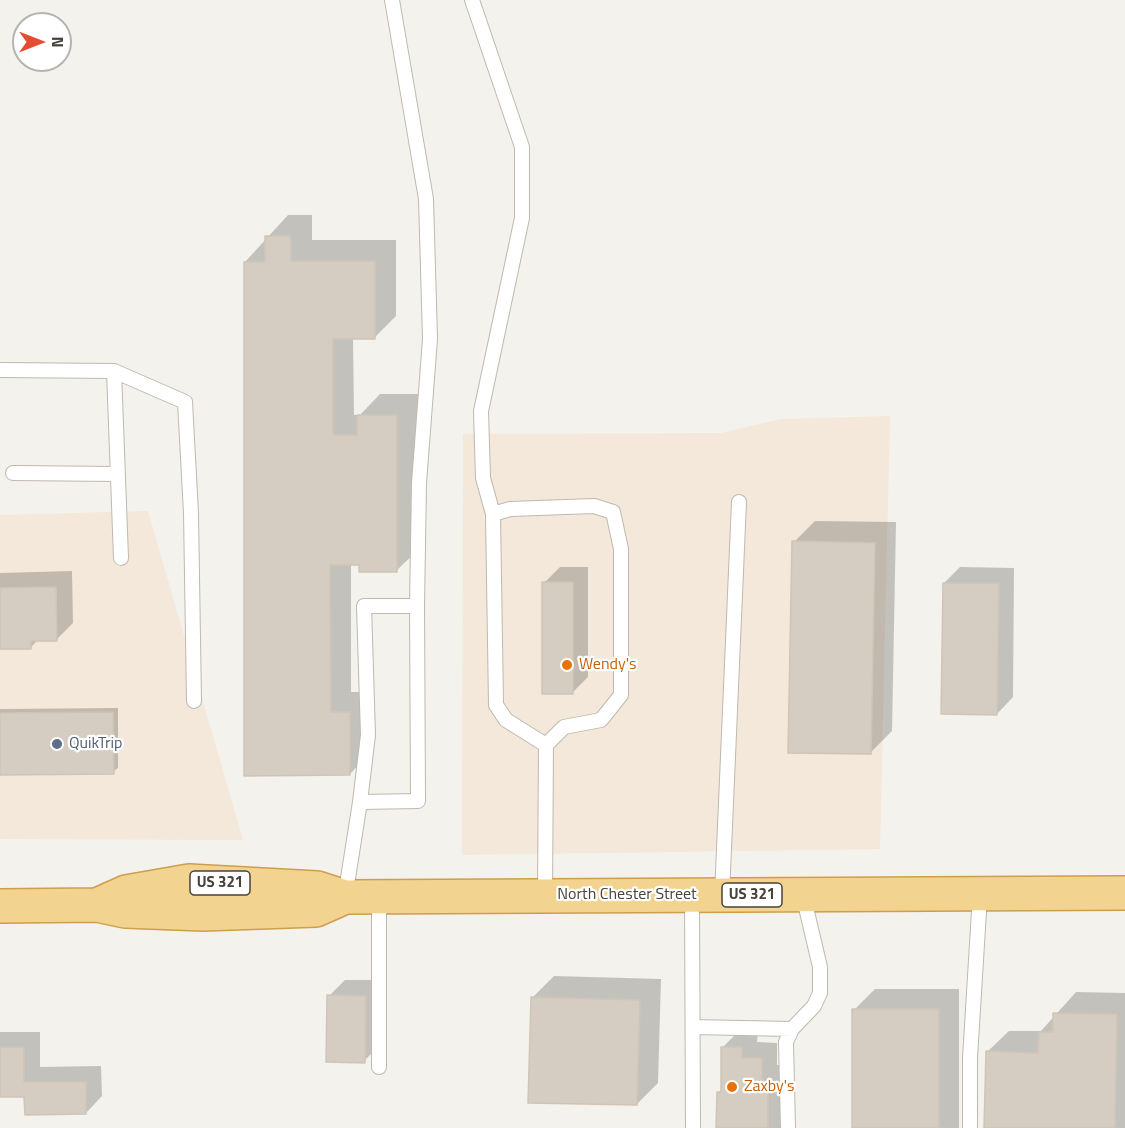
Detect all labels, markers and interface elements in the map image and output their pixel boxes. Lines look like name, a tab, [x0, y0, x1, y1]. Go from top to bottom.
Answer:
north arrow	[12, 12, 72, 72]
text: N	[46, 36, 70, 48]
place label: Wendy's	[579, 655, 636, 675]
marker: Wendy's	[560, 658, 574, 672]
place label: QuikTrip	[69, 734, 123, 754]
marker: QuikTrip	[50, 737, 64, 751]
road number: US 321	[190, 871, 250, 895]
road number: US 321	[722, 883, 782, 907]
street label: North Chester Street	[557, 885, 697, 905]
place label: Zaxby's	[744, 1077, 795, 1097]
marker: Zaxby's	[725, 1080, 739, 1094]

